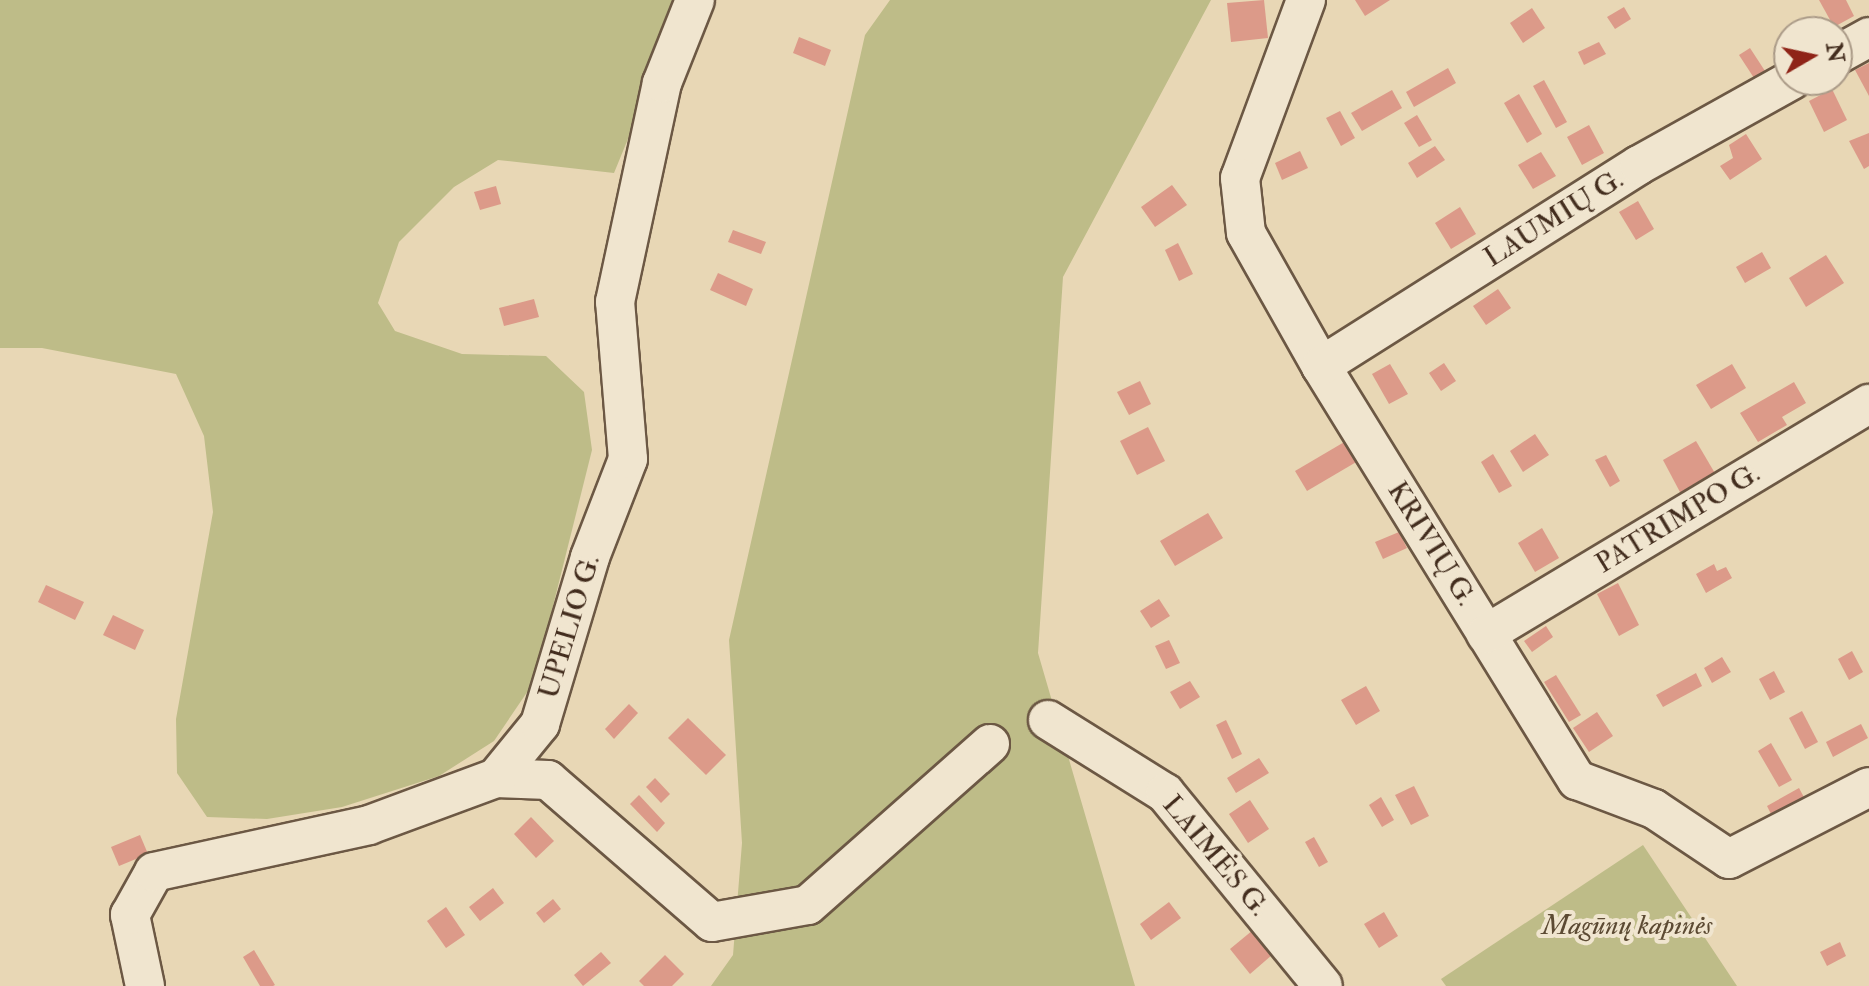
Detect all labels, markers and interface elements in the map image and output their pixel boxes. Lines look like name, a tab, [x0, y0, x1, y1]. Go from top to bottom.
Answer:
north arrow	[1773, 16, 1853, 96]
text: N	[1819, 41, 1850, 64]
street label: LAUMIŲ G.	[1478, 163, 1630, 275]
street label: PATRIMPO G.	[1590, 457, 1766, 581]
street label: KRIVIŲ G.	[1380, 476, 1482, 612]
street label: UPELIO G.	[532, 551, 608, 703]
street label: LAIMĖS G.	[1155, 789, 1275, 923]
park label: Magūnų kapinės	[1542, 909, 1712, 943]

